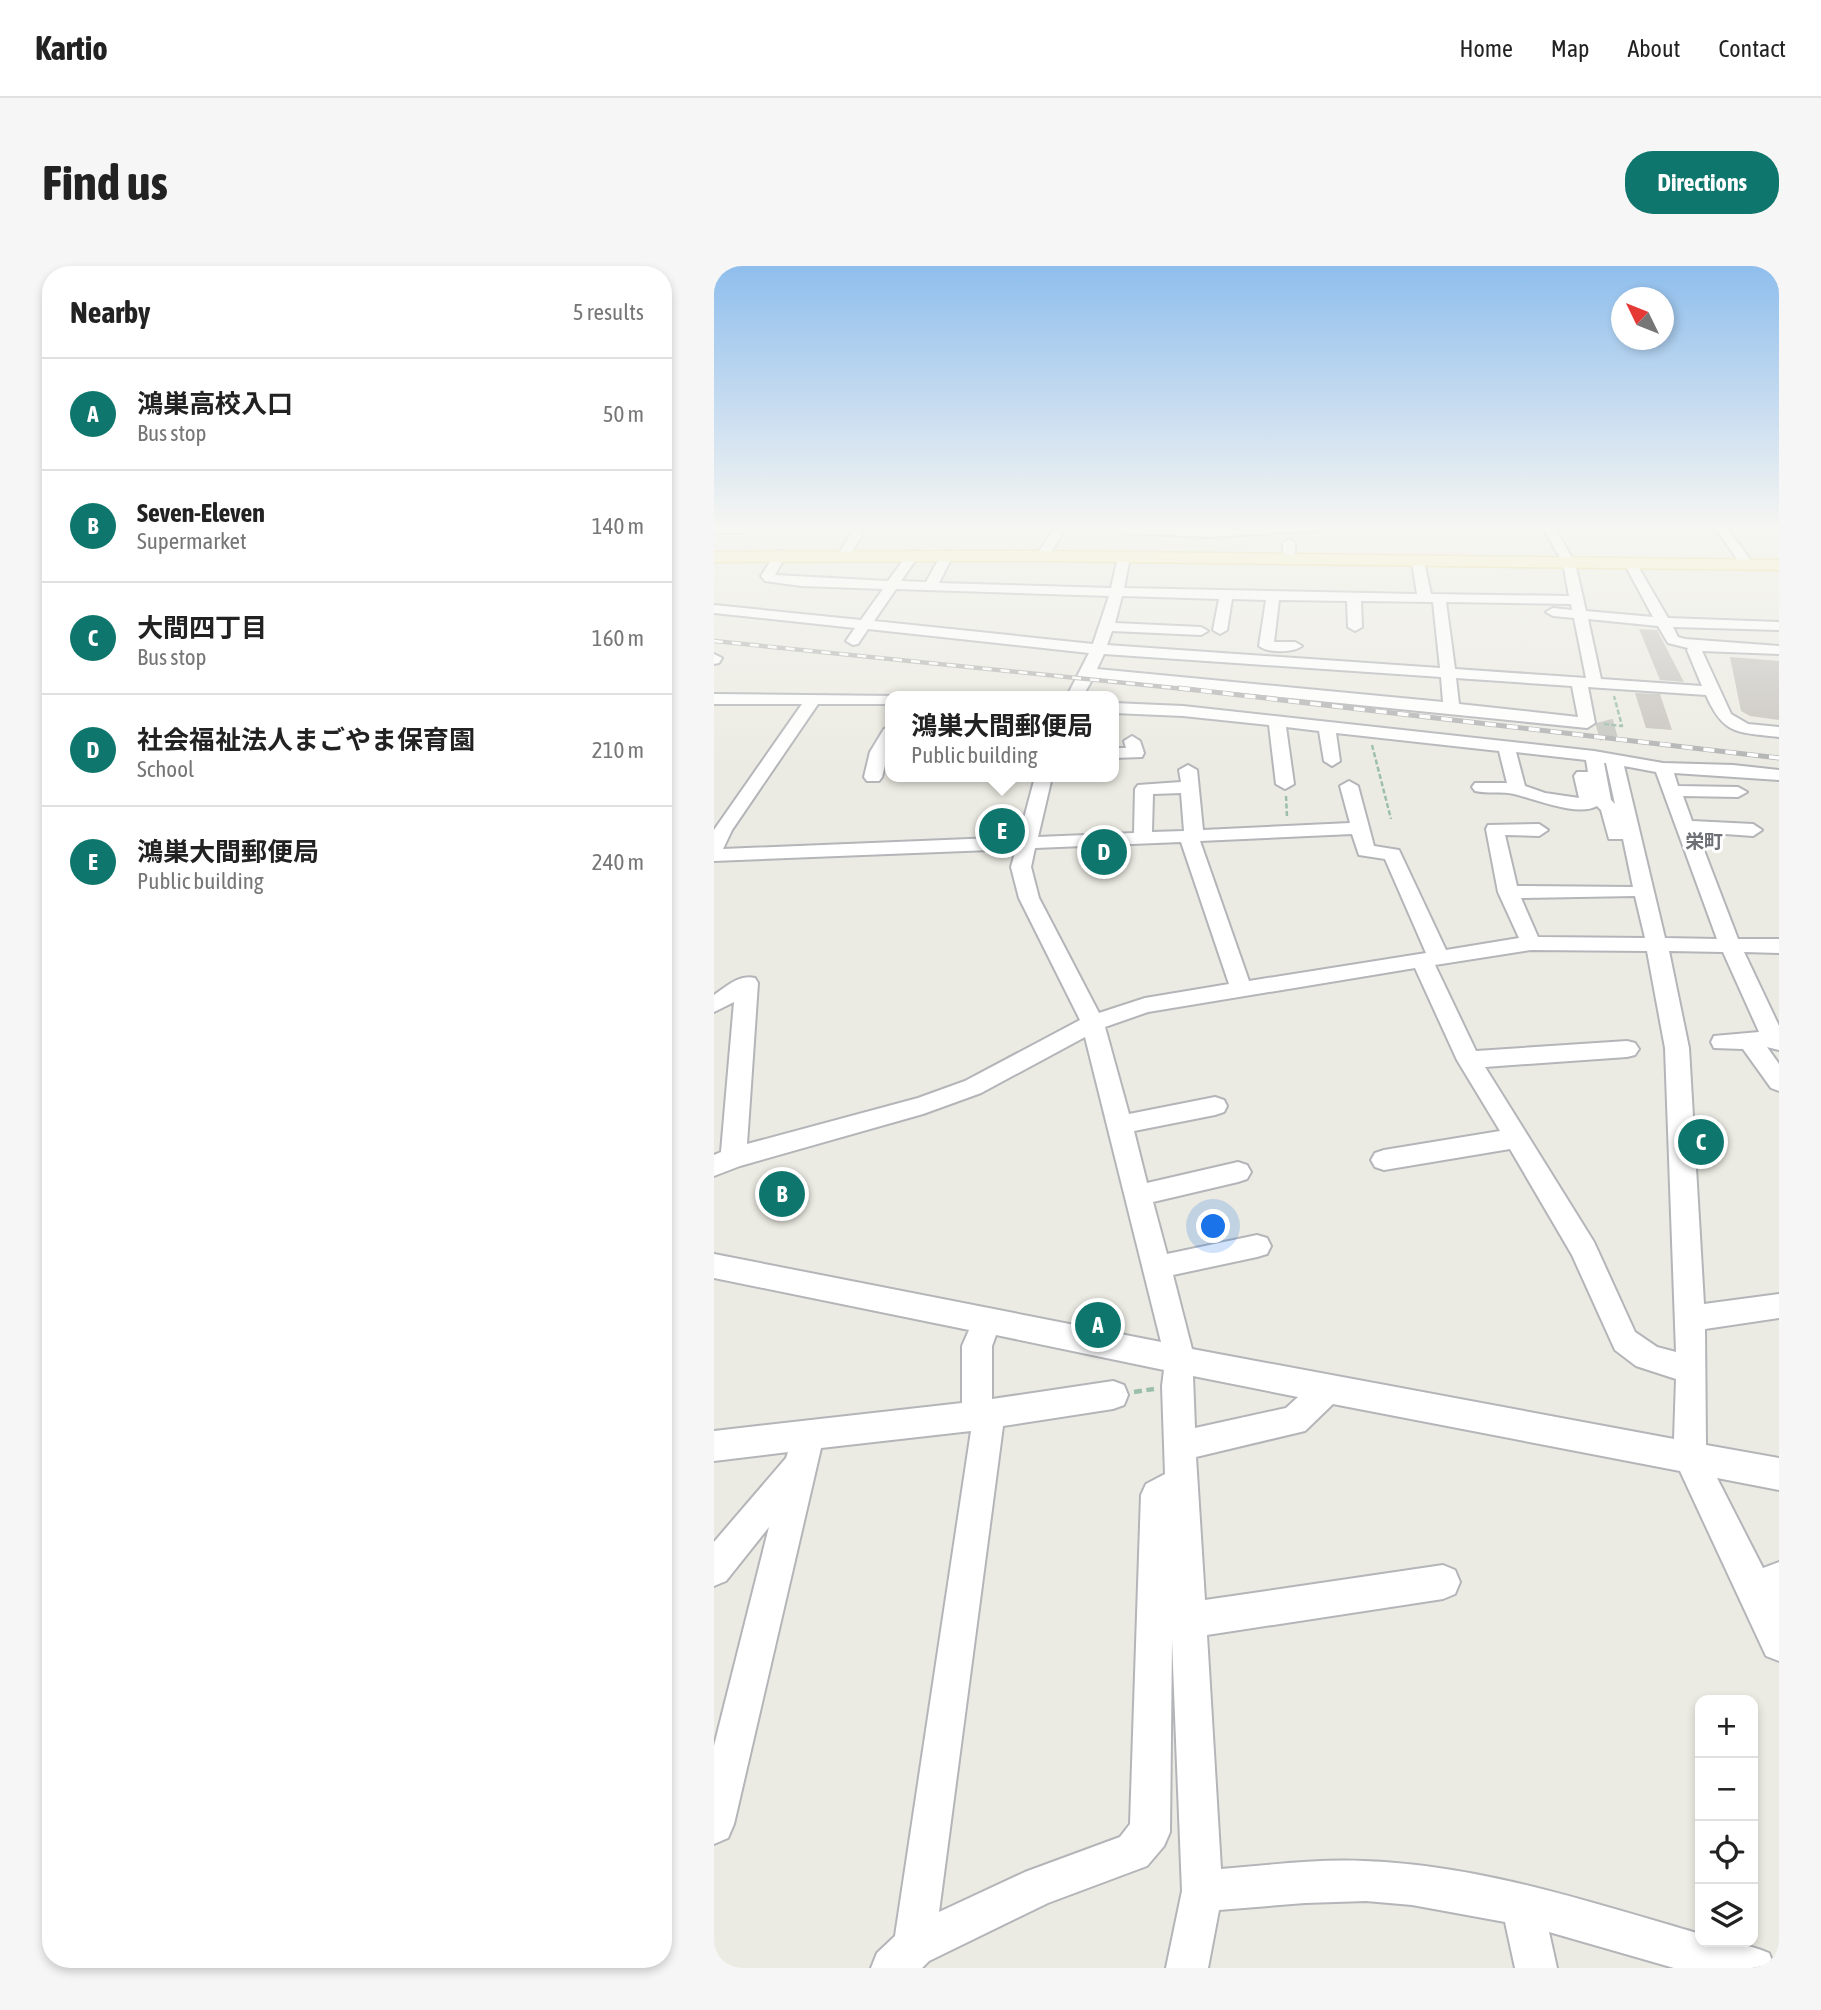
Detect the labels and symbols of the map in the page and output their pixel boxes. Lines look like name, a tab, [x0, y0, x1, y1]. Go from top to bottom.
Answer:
north arrow	[1611, 287, 1674, 350]
pin: E	[979, 805, 1025, 857]
pin: D	[1081, 826, 1127, 878]
district label: 栄町	[1685, 830, 1723, 852]
pin: C	[1678, 1116, 1724, 1168]
pin: B	[759, 1168, 805, 1220]
your location	[1196, 1209, 1230, 1243]
pin: A	[1075, 1299, 1121, 1351]

